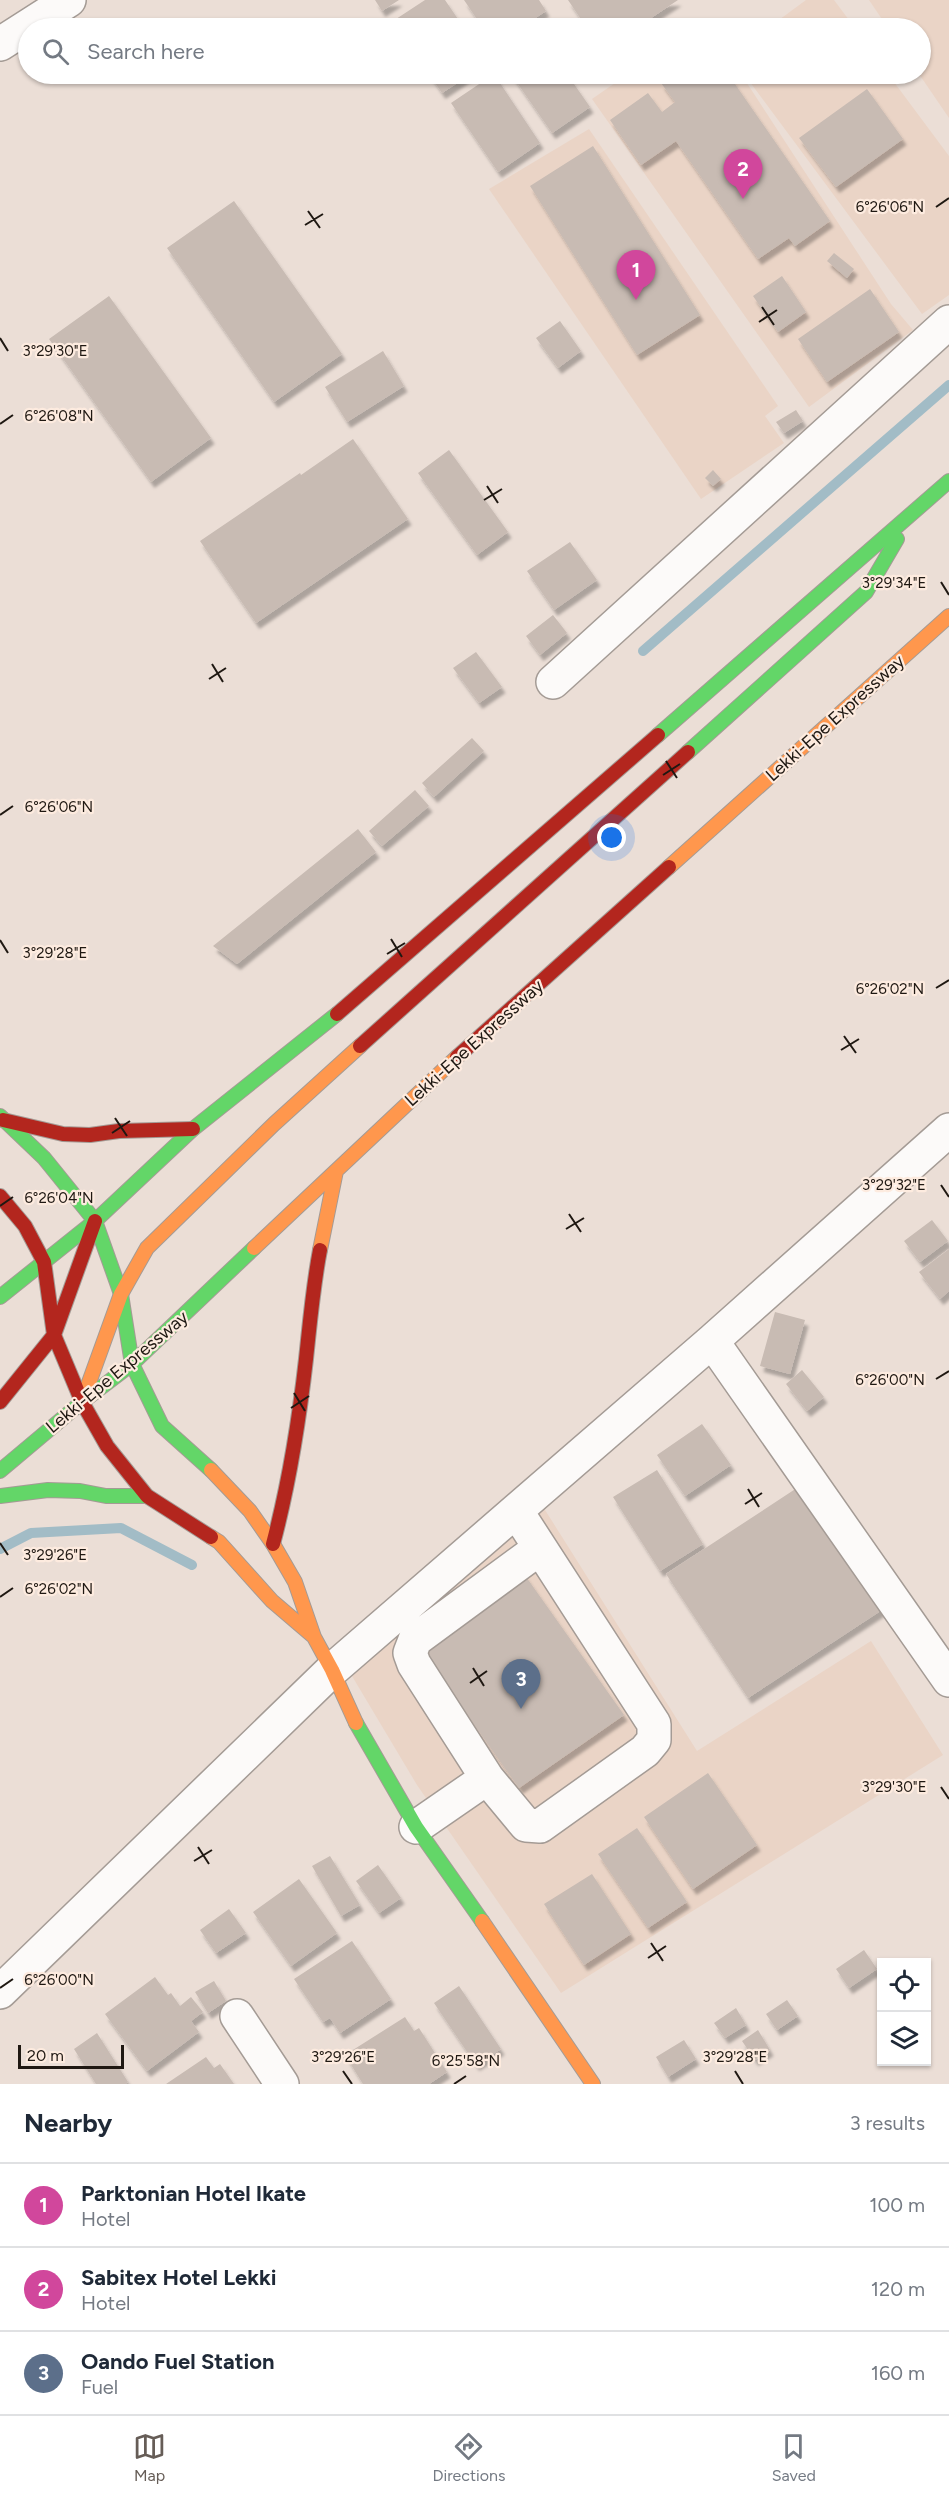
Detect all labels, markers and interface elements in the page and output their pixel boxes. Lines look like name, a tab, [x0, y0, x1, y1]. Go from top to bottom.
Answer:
search box	[18, 18, 931, 84]
icon: search	[39, 35, 72, 68]
text: Search here	[87, 38, 205, 65]
pin: 2	[724, 150, 762, 199]
text: 6°26'06"N	[856, 198, 924, 216]
pin: 1	[616, 250, 656, 300]
text: 3°29'30"E	[22, 342, 88, 360]
text: 6°26'08"N	[24, 407, 94, 425]
text: 3°29'34"E	[862, 574, 926, 592]
street label: Lekki-Epe Expressway	[761, 650, 909, 786]
text: 6°26'06"N	[25, 798, 93, 816]
your location	[597, 823, 626, 852]
text: 3°29'28"E	[23, 944, 87, 962]
street label: Lekki-Epe Expressway	[400, 975, 548, 1111]
text: 6°26'02"N	[856, 980, 924, 998]
text: 3°29'32"E	[862, 1176, 926, 1194]
text: 6°26'04"N	[24, 1189, 94, 1207]
street label: Lekki-Epe Expressway	[41, 1306, 193, 1438]
text: 6°26'00"N	[855, 1371, 925, 1389]
text: 3°29'26"E	[23, 1546, 87, 1564]
text: 6°26'02"N	[25, 1580, 93, 1598]
pin: 3	[502, 1660, 540, 1709]
text: 3°29'30"E	[861, 1778, 927, 1796]
map controls	[877, 1958, 931, 2066]
button: locate	[877, 1958, 931, 2012]
text: 6°26'00"N	[24, 1971, 94, 1989]
button: layers	[877, 2012, 931, 2066]
scale bar	[18, 2042, 124, 2070]
text: 20 m	[27, 2046, 64, 2065]
text: 3°29'26"E	[311, 2048, 375, 2066]
text: 3°29'28"E	[703, 2048, 767, 2066]
text: 6°25'58"N	[432, 2052, 500, 2070]
text: Nearby	[24, 2107, 112, 2139]
text: 3 results	[850, 2111, 925, 2135]
text: Parktonian Hotel Ikate	[81, 2180, 306, 2207]
text: 1	[39, 2193, 48, 2217]
text: 100 m	[869, 2193, 925, 2217]
text: Hotel	[81, 2207, 130, 2231]
text: Sabitex Hotel Lekki	[81, 2264, 277, 2291]
text: 2	[38, 2277, 49, 2301]
text: 120 m	[871, 2277, 925, 2301]
text: Hotel	[81, 2291, 130, 2315]
text: Oando Fuel Station	[81, 2348, 275, 2375]
text: 3	[38, 2361, 49, 2385]
text: 160 m	[871, 2361, 925, 2385]
text: Fuel	[81, 2375, 118, 2399]
tab: Map	[133, 2430, 166, 2485]
tab: Directions	[432, 2430, 505, 2485]
tab: Saved	[772, 2430, 816, 2485]

